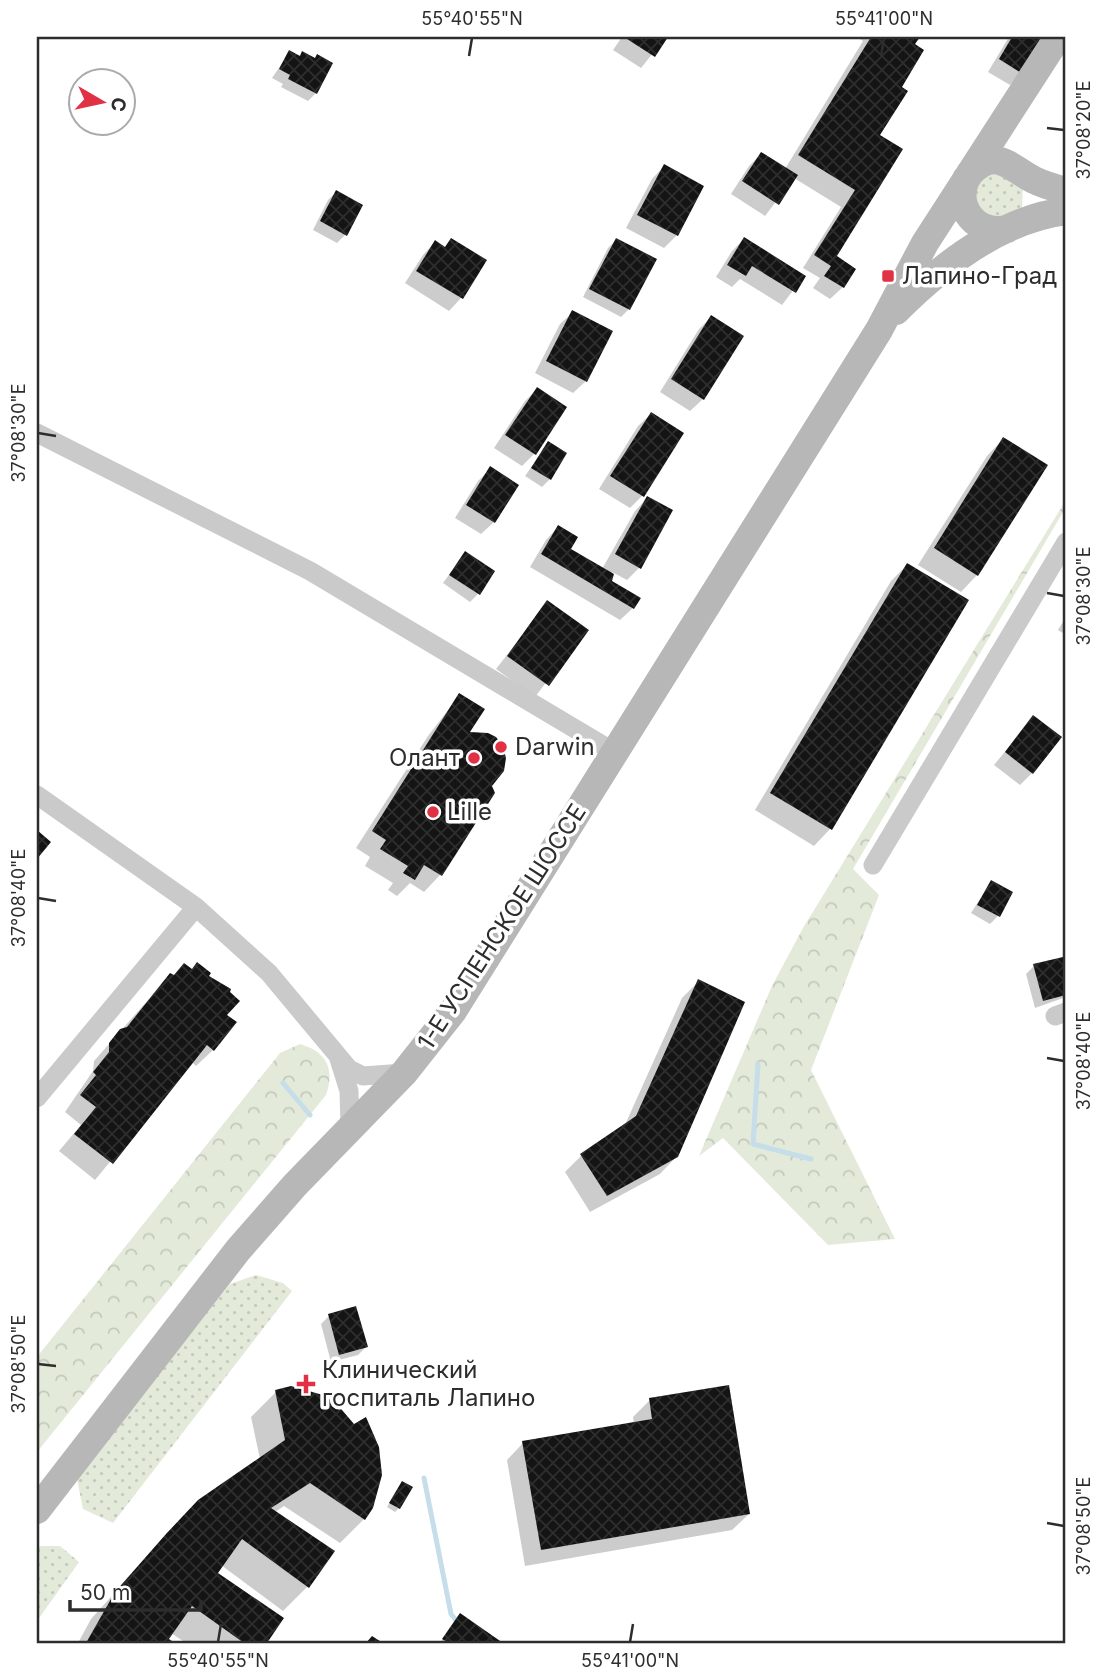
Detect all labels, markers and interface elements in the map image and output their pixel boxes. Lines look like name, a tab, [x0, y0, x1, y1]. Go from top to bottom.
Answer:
text: 55°40'55"N	[421, 8, 523, 29]
text: 55°41'00"N	[835, 8, 933, 29]
north arrow	[66, 66, 136, 136]
text: 37°08'20"E	[1073, 81, 1094, 179]
text: С	[106, 96, 131, 113]
place label: Лапино-Град	[902, 261, 1057, 290]
marker: Лапино-Град	[880, 268, 896, 284]
text: 37°08'30"E	[8, 383, 29, 483]
text: 37°08'30"E	[1073, 546, 1094, 646]
place label: Darwin	[515, 732, 595, 761]
marker: Darwin	[493, 739, 509, 755]
place label: Олант	[389, 743, 460, 772]
marker: Олант	[466, 750, 482, 766]
place label: Lille	[447, 797, 492, 826]
street label: 1-Е УСПЕНСКОЕ ШОССЕ	[411, 798, 592, 1055]
marker: Lille	[425, 804, 441, 820]
text: 37°08'40"E	[8, 849, 29, 947]
text: 37°08'40"E	[1073, 1012, 1094, 1110]
text: 37°08'50"E	[8, 1315, 29, 1413]
place label: Клинический госпиталь Лапино	[322, 1355, 535, 1412]
marker: Клинический госпиталь Лапино	[296, 1374, 316, 1394]
text: 37°08'50"E	[1073, 1477, 1094, 1575]
scale bar	[70, 1568, 201, 1612]
text: 50 m	[80, 1580, 130, 1605]
text: 55°40'55"N	[167, 1650, 269, 1671]
text: 55°41'00"N	[581, 1650, 679, 1671]

